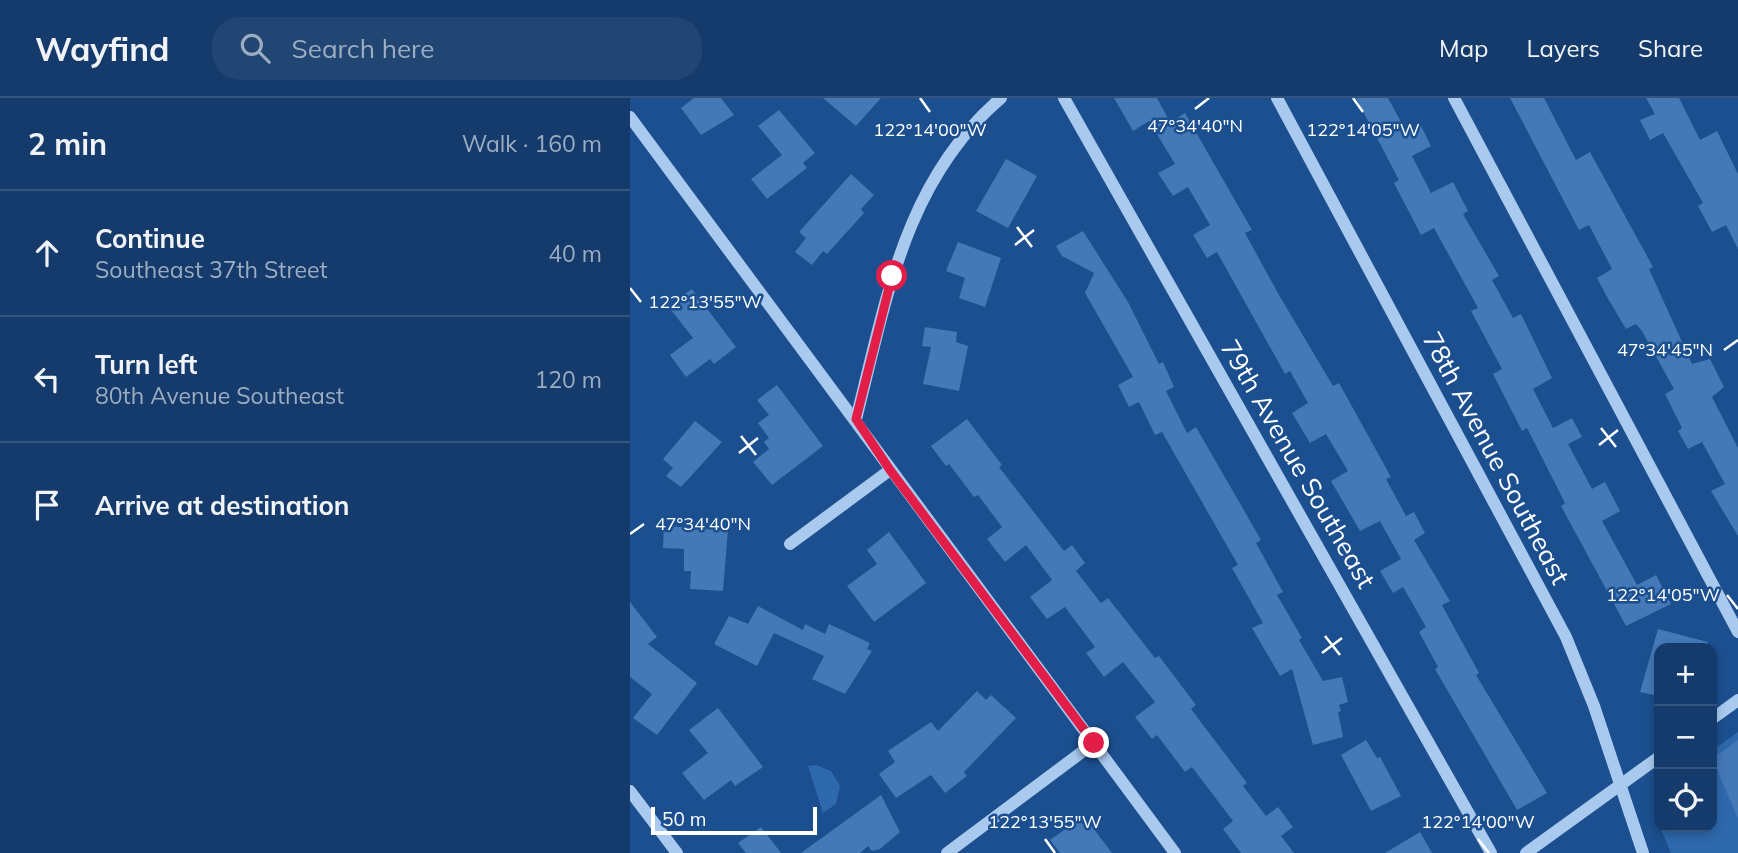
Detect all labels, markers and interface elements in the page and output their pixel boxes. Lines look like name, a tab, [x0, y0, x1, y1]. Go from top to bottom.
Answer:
search box	[212, 17, 702, 80]
text: Wayfind	[35, 28, 170, 69]
icon: search	[236, 29, 274, 67]
text: Search here	[292, 32, 434, 65]
text: Map	[1439, 33, 1488, 63]
text: Layers	[1526, 33, 1600, 63]
text: Share	[1638, 33, 1703, 63]
text: 47°34'40"N	[1147, 114, 1243, 137]
text: 122°14'00"W	[873, 118, 987, 141]
text: 122°14'05"W	[1306, 118, 1420, 141]
text: 2 min	[28, 125, 107, 163]
text: Walk · 160 m	[462, 129, 602, 158]
text: Continue	[95, 222, 205, 255]
icon: ahead	[28, 234, 66, 272]
text: 40 m	[548, 239, 602, 268]
text: Southeast 37th Street	[95, 255, 328, 284]
route start	[876, 260, 907, 291]
text: 122°13'55"W	[648, 290, 762, 313]
street label: 78th Avenue Southeast	[1416, 326, 1577, 590]
street label: 79th Avenue Southeast	[1214, 334, 1383, 594]
text: 47°34'45"N	[1617, 338, 1713, 361]
text: Turn left	[95, 348, 197, 381]
icon: left	[28, 360, 66, 398]
text: 120 m	[534, 365, 602, 394]
text: 80th Avenue Southeast	[95, 381, 344, 410]
icon: arrive	[28, 486, 66, 524]
text: Arrive at destination	[95, 489, 350, 522]
text: 47°34'40"N	[655, 512, 751, 535]
text: 122°14'05"W	[1606, 583, 1720, 606]
map controls	[1654, 643, 1717, 832]
button: +	[1654, 643, 1717, 706]
button: −	[1654, 706, 1717, 769]
route end	[1078, 727, 1109, 758]
button: locate	[1654, 769, 1717, 832]
scale bar	[651, 804, 817, 836]
text: 50 m	[662, 807, 706, 831]
text: 122°13'55"W	[988, 810, 1102, 833]
text: 122°14'00"W	[1421, 810, 1535, 833]

